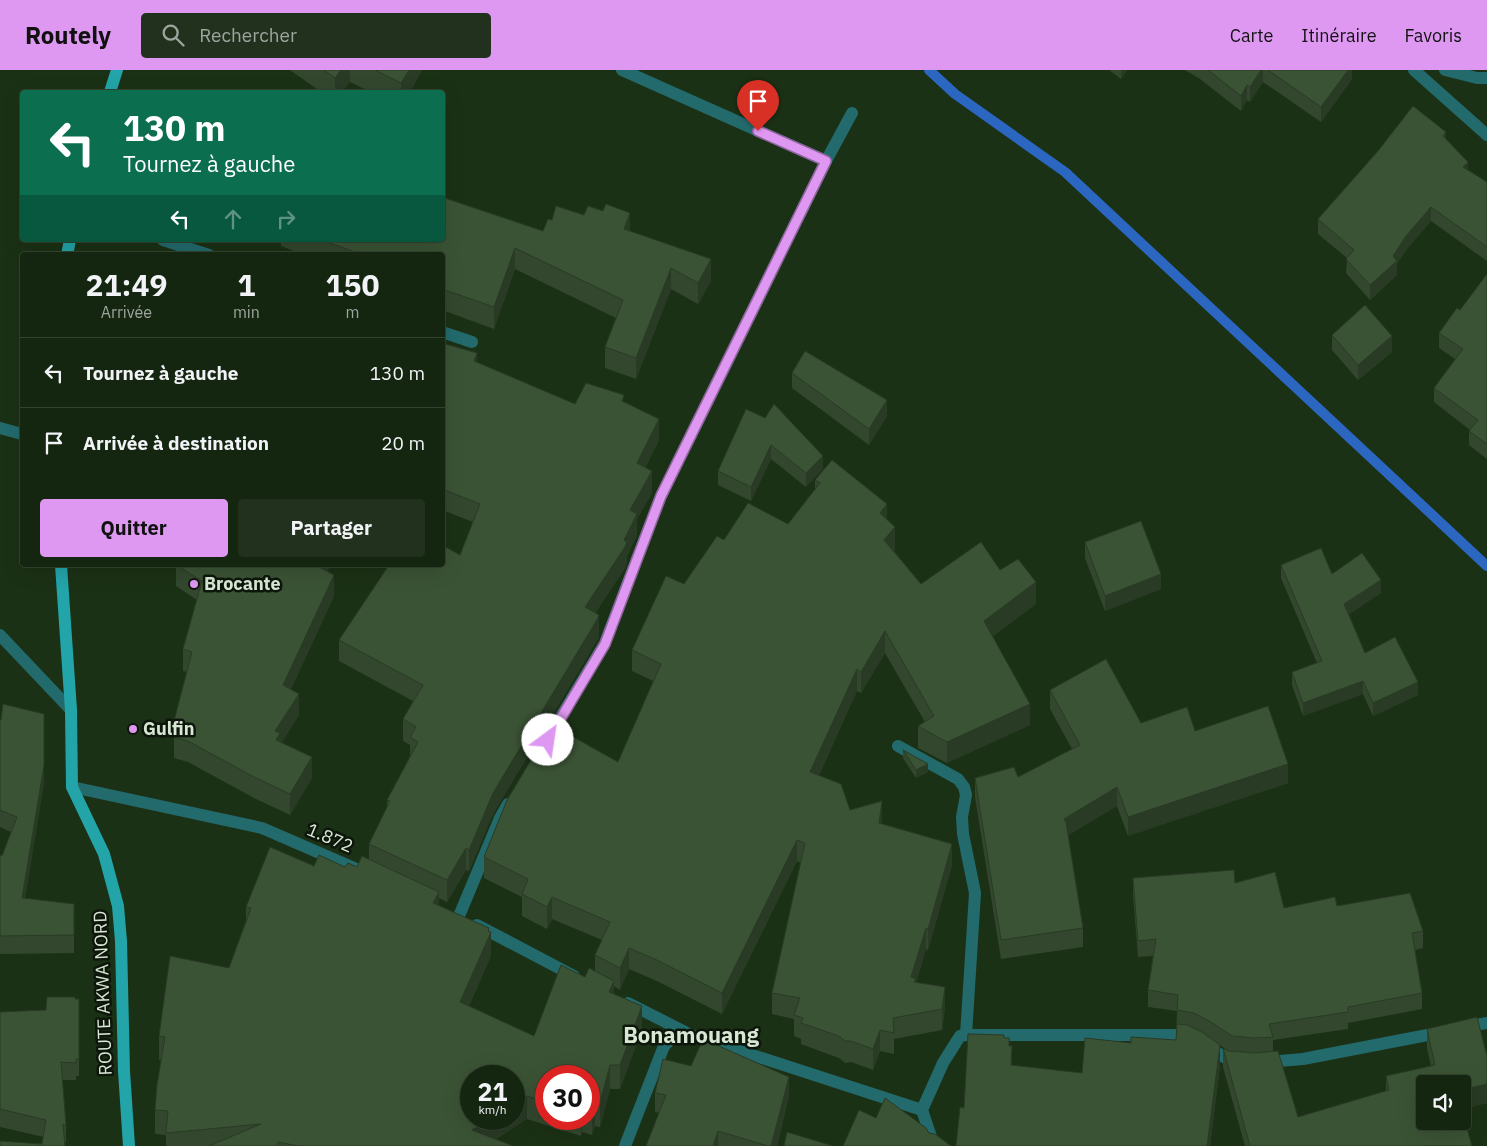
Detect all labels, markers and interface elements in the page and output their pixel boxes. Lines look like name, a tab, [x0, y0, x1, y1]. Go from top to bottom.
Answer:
search box	[141, 13, 491, 58]
text: Routely	[25, 19, 111, 51]
icon: search	[159, 21, 187, 49]
text: Rechercher	[199, 23, 297, 47]
text: Carte	[1230, 24, 1273, 47]
text: Itinéraire	[1301, 24, 1377, 47]
text: Favoris	[1405, 24, 1462, 47]
pin	[737, 80, 779, 131]
icon: arrive	[744, 87, 772, 115]
text: 130 m	[123, 105, 226, 151]
icon: left	[40, 110, 105, 175]
text: Tournez à gauche	[123, 149, 295, 178]
icon: left	[166, 205, 194, 233]
icon: ahead	[219, 205, 247, 233]
icon: right	[272, 205, 300, 233]
text: 21:49	[86, 265, 167, 304]
text: 1	[237, 265, 255, 304]
text: 150	[325, 265, 379, 304]
text: Arrivée	[101, 302, 152, 322]
text: min	[233, 302, 260, 322]
text: m	[345, 302, 359, 322]
icon: left	[40, 359, 68, 387]
text: Tournez à gauche	[83, 361, 239, 385]
text: 130 m	[370, 361, 425, 385]
icon: arrive	[40, 429, 68, 457]
text: Arrivée à destination	[83, 431, 269, 455]
text: 20 m	[381, 431, 425, 455]
button: Quitter	[40, 499, 228, 557]
button: Partager	[238, 499, 425, 557]
place label: Brocante	[204, 572, 281, 595]
marker: Brocante	[188, 578, 200, 590]
position arrow	[521, 713, 573, 765]
place label: Gulfin	[143, 717, 195, 740]
marker: Gulfin	[127, 723, 139, 735]
street label: 1.872	[304, 818, 357, 858]
street label: ROUTE AKWA NORD	[88, 910, 117, 1076]
district label: Bonamouang	[623, 1020, 760, 1049]
speed limit sign: 30	[535, 1065, 600, 1130]
text: 21	[477, 1075, 508, 1108]
map controls	[1416, 1075, 1471, 1130]
button: sound	[1416, 1075, 1471, 1130]
text: km/h	[478, 1102, 507, 1117]

